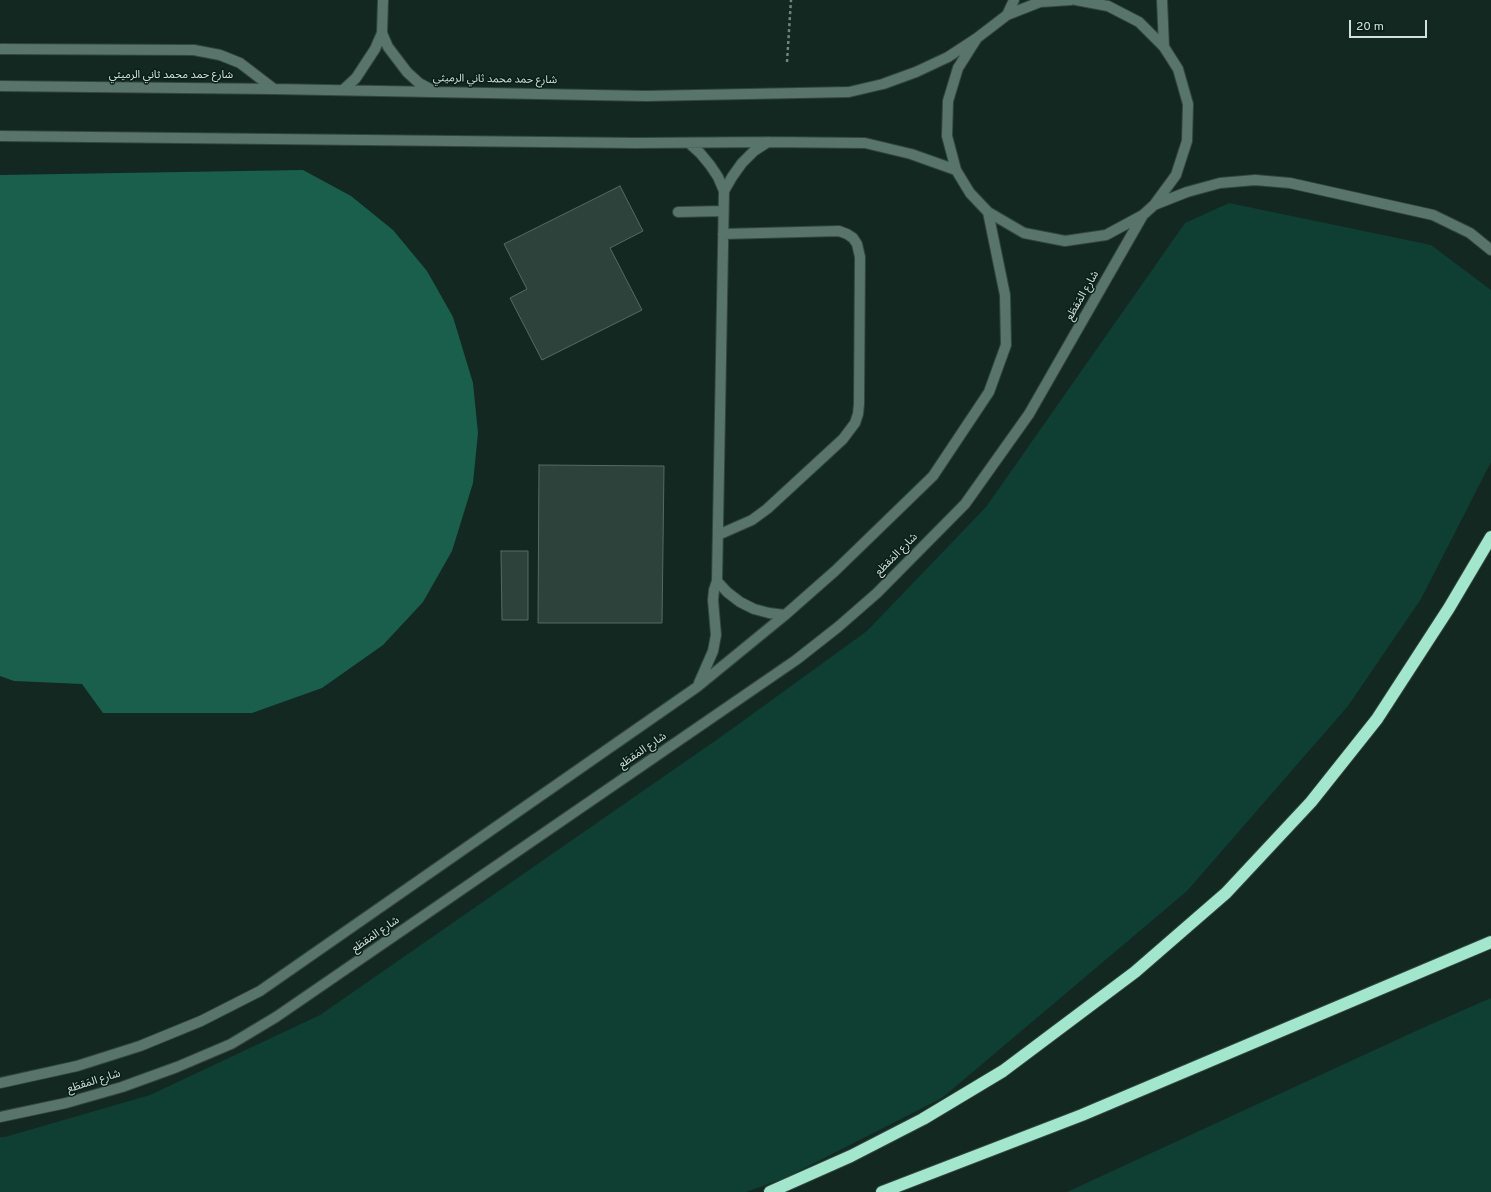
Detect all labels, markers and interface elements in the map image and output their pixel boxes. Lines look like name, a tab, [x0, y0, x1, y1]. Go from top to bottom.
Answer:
scale bar	[1351, 12, 1429, 38]
text: 20 m	[1356, 19, 1384, 35]
street label: شارع حمد محمد ثاني الرميثي	[109, 69, 233, 83]
street label: شارع حمد محمد ثاني الرميثي	[433, 72, 557, 88]
street label: شارع المَقطَع	[1064, 269, 1102, 323]
street label: شارع المَقطَع	[873, 531, 921, 579]
street label: شارع المَقطَع	[617, 730, 669, 772]
street label: شارع المَقطَع	[350, 914, 402, 956]
street label: شارع المَقطَع	[66, 1068, 122, 1096]

